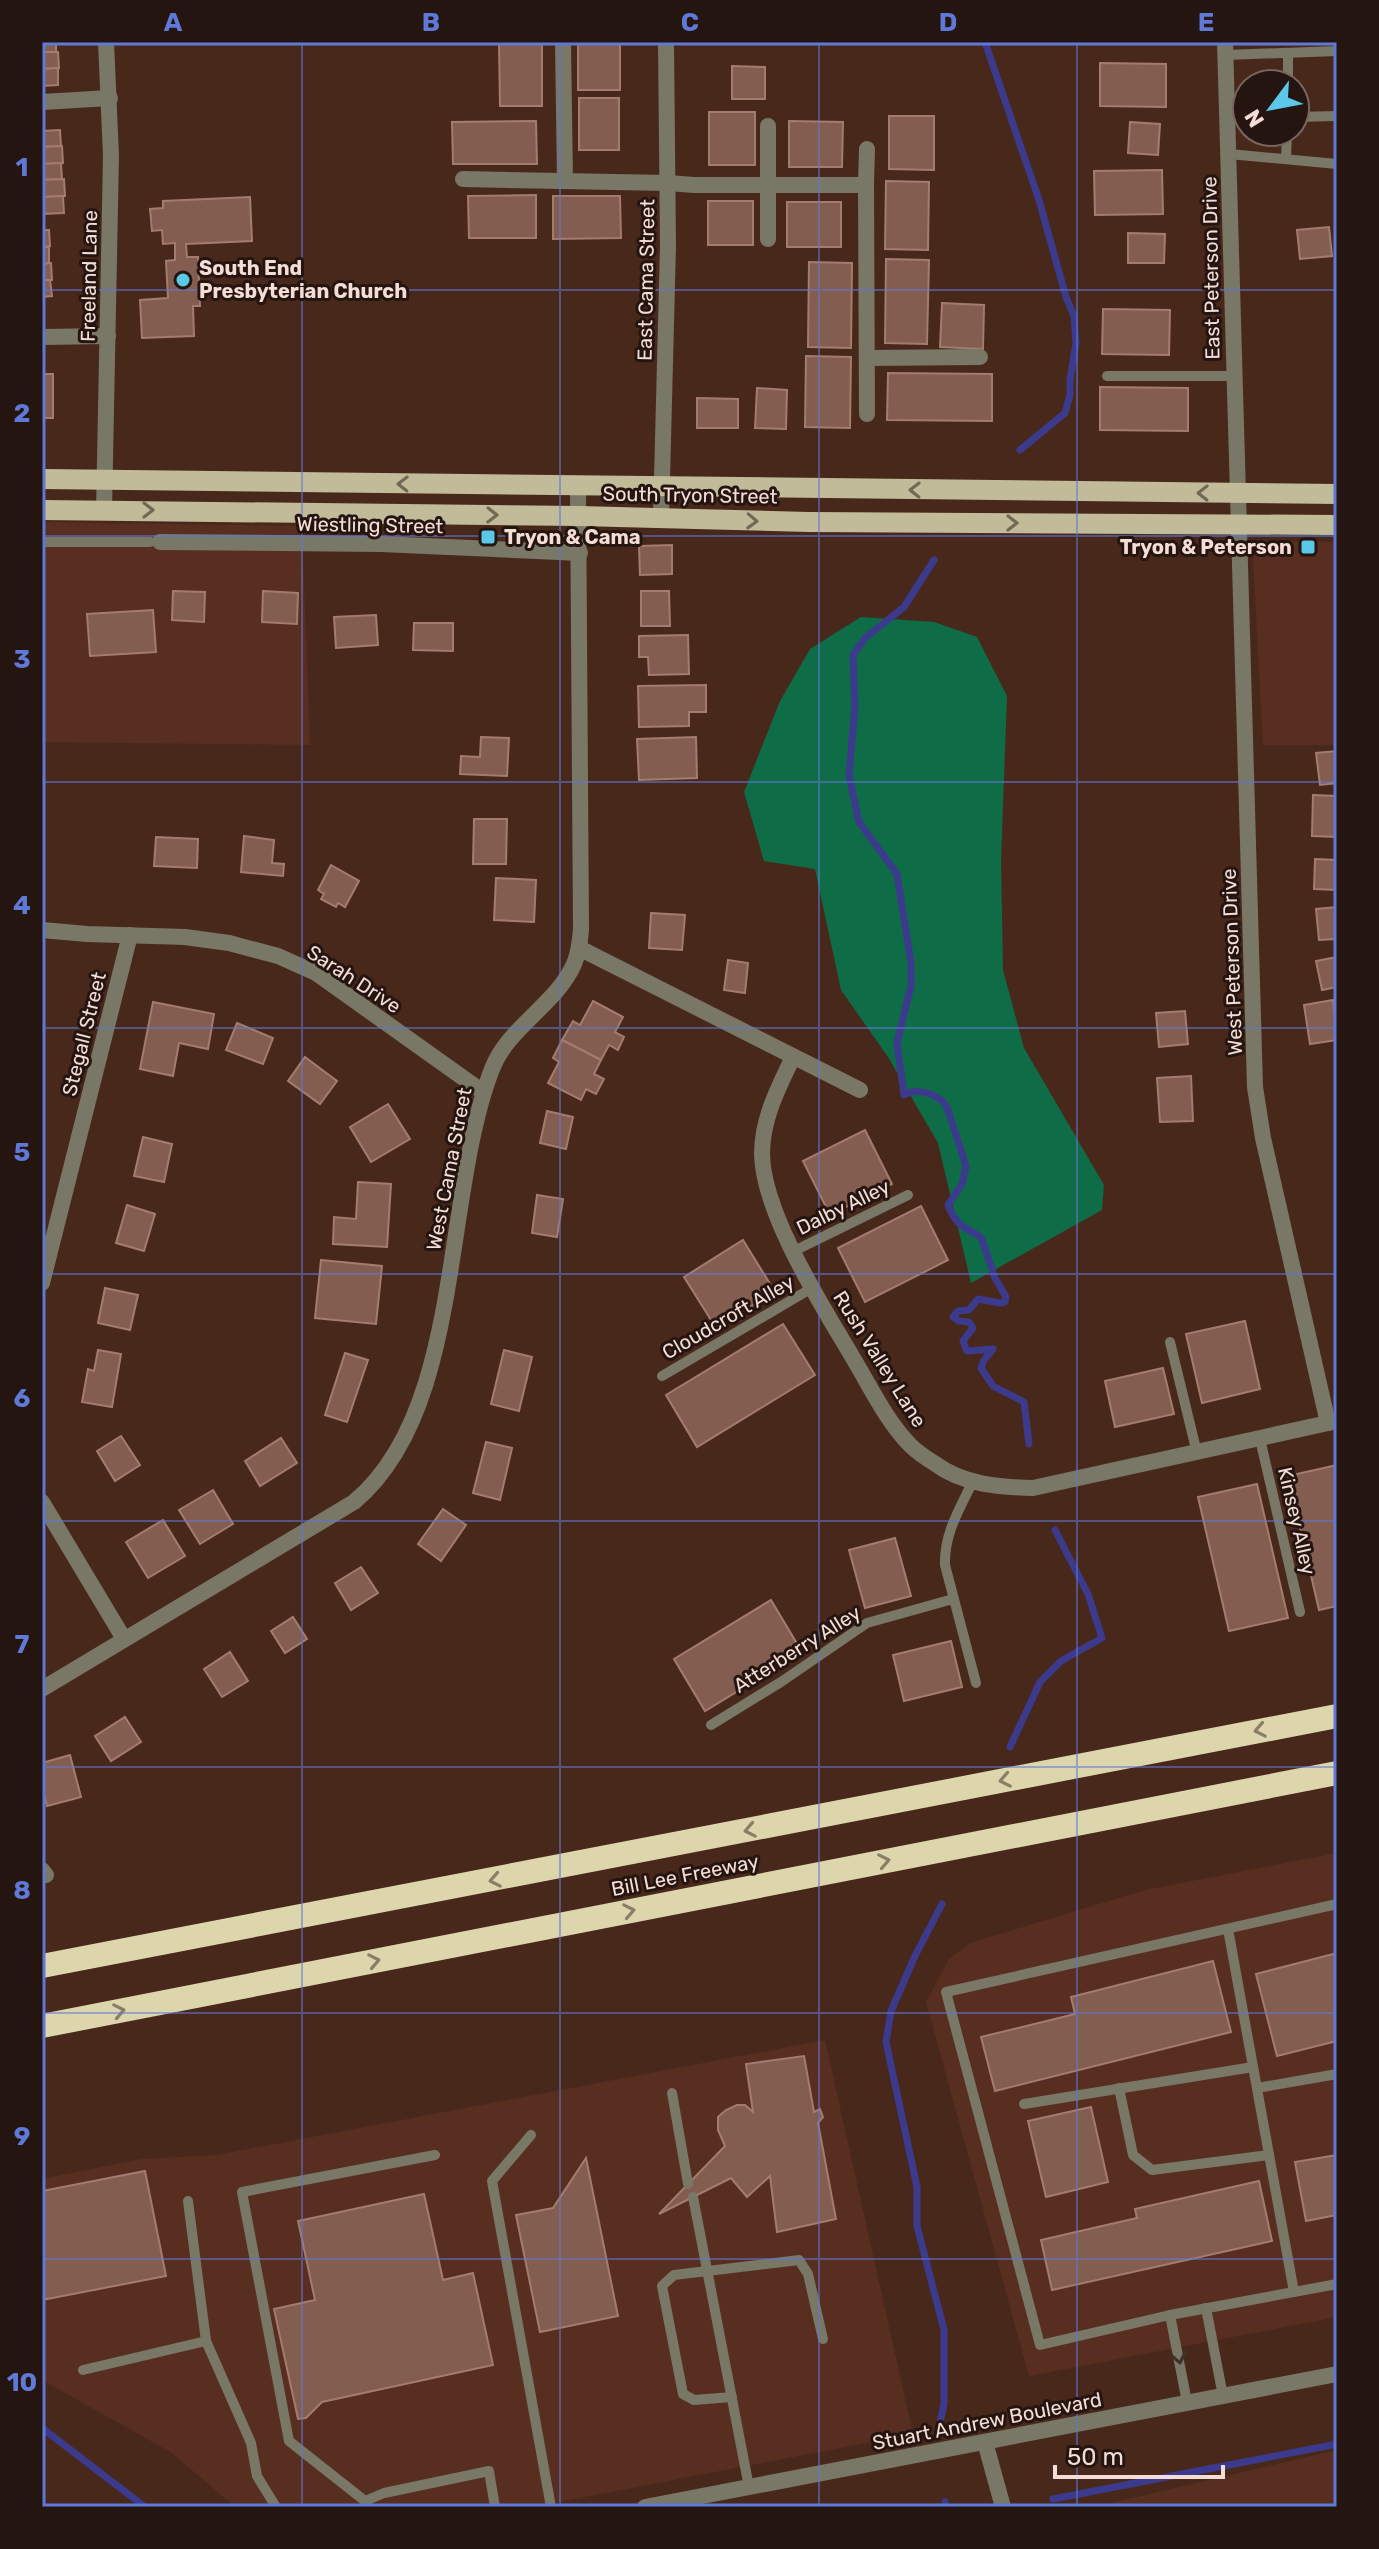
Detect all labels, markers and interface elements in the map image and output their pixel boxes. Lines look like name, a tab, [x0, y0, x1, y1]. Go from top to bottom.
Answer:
text: A	[164, 7, 183, 38]
text: B	[422, 7, 440, 38]
text: C	[681, 7, 699, 38]
text: D	[939, 7, 957, 38]
text: E	[1198, 7, 1214, 38]
north arrow	[1231, 68, 1311, 148]
text: N	[1239, 104, 1270, 132]
text: 1	[16, 152, 28, 183]
street label: East Peterson Drive	[1197, 176, 1225, 360]
street label: East Cama Street	[633, 199, 659, 361]
street label: Freeland Lane	[76, 210, 102, 342]
place label: South End Presbyterian Church	[199, 256, 407, 303]
marker: South End Presbyterian Church	[174, 271, 192, 289]
text: 2	[14, 398, 30, 429]
one-way arrow	[396, 475, 409, 492]
street label: South Tryon Street	[602, 481, 778, 509]
one-way arrow	[908, 481, 921, 499]
one-way arrow	[1196, 484, 1209, 501]
one-way arrow	[142, 501, 155, 519]
one-way arrow	[486, 506, 499, 524]
street label: Wiestling Street	[297, 512, 444, 538]
one-way arrow	[746, 512, 759, 529]
one-way arrow	[1006, 514, 1019, 532]
place label: Tryon & Cama	[504, 525, 641, 549]
marker: Tryon & Cama	[479, 528, 497, 546]
place label: Tryon & Peterson	[1120, 535, 1292, 559]
marker: Tryon & Peterson	[1299, 538, 1317, 556]
text: 3	[13, 644, 31, 675]
street label: West Peterson Drive	[1217, 868, 1247, 1056]
text: 4	[13, 890, 31, 921]
street label: Sarah Drive	[303, 940, 405, 1018]
street label: Stegall Street	[57, 969, 111, 1098]
street label: West Cama Street	[421, 1085, 477, 1253]
text: 5	[14, 1137, 30, 1168]
street label: Dalby Alley	[792, 1174, 894, 1240]
street label: Cloudcroft Alley	[658, 1270, 798, 1364]
street label: Rush Valley Lane	[828, 1286, 932, 1432]
text: 6	[14, 1383, 31, 1414]
street label: Kinsey Alley	[1273, 1465, 1321, 1577]
street label: Atterberry Alley	[729, 1600, 865, 1698]
text: 7	[15, 1629, 30, 1660]
one-way arrow	[1254, 1721, 1267, 1738]
one-way arrow	[998, 1770, 1012, 1787]
one-way arrow	[743, 1820, 757, 1837]
street label: Bill Lee Freeway	[609, 1849, 761, 1901]
one-way arrow	[877, 1853, 891, 1870]
one-way arrow	[488, 1870, 502, 1887]
text: 8	[13, 1875, 31, 1906]
one-way arrow	[622, 1903, 636, 1920]
one-way arrow	[367, 1953, 380, 1970]
one-way arrow	[112, 2003, 125, 2020]
text: 9	[14, 2121, 30, 2152]
one-way arrow	[1169, 2352, 1186, 2365]
text: 10	[7, 2367, 37, 2398]
street label: Stuart Andrew Boulevard	[870, 2387, 1104, 2455]
scale bar	[1055, 2429, 1223, 2479]
text: 50 m	[1067, 2443, 1124, 2471]

